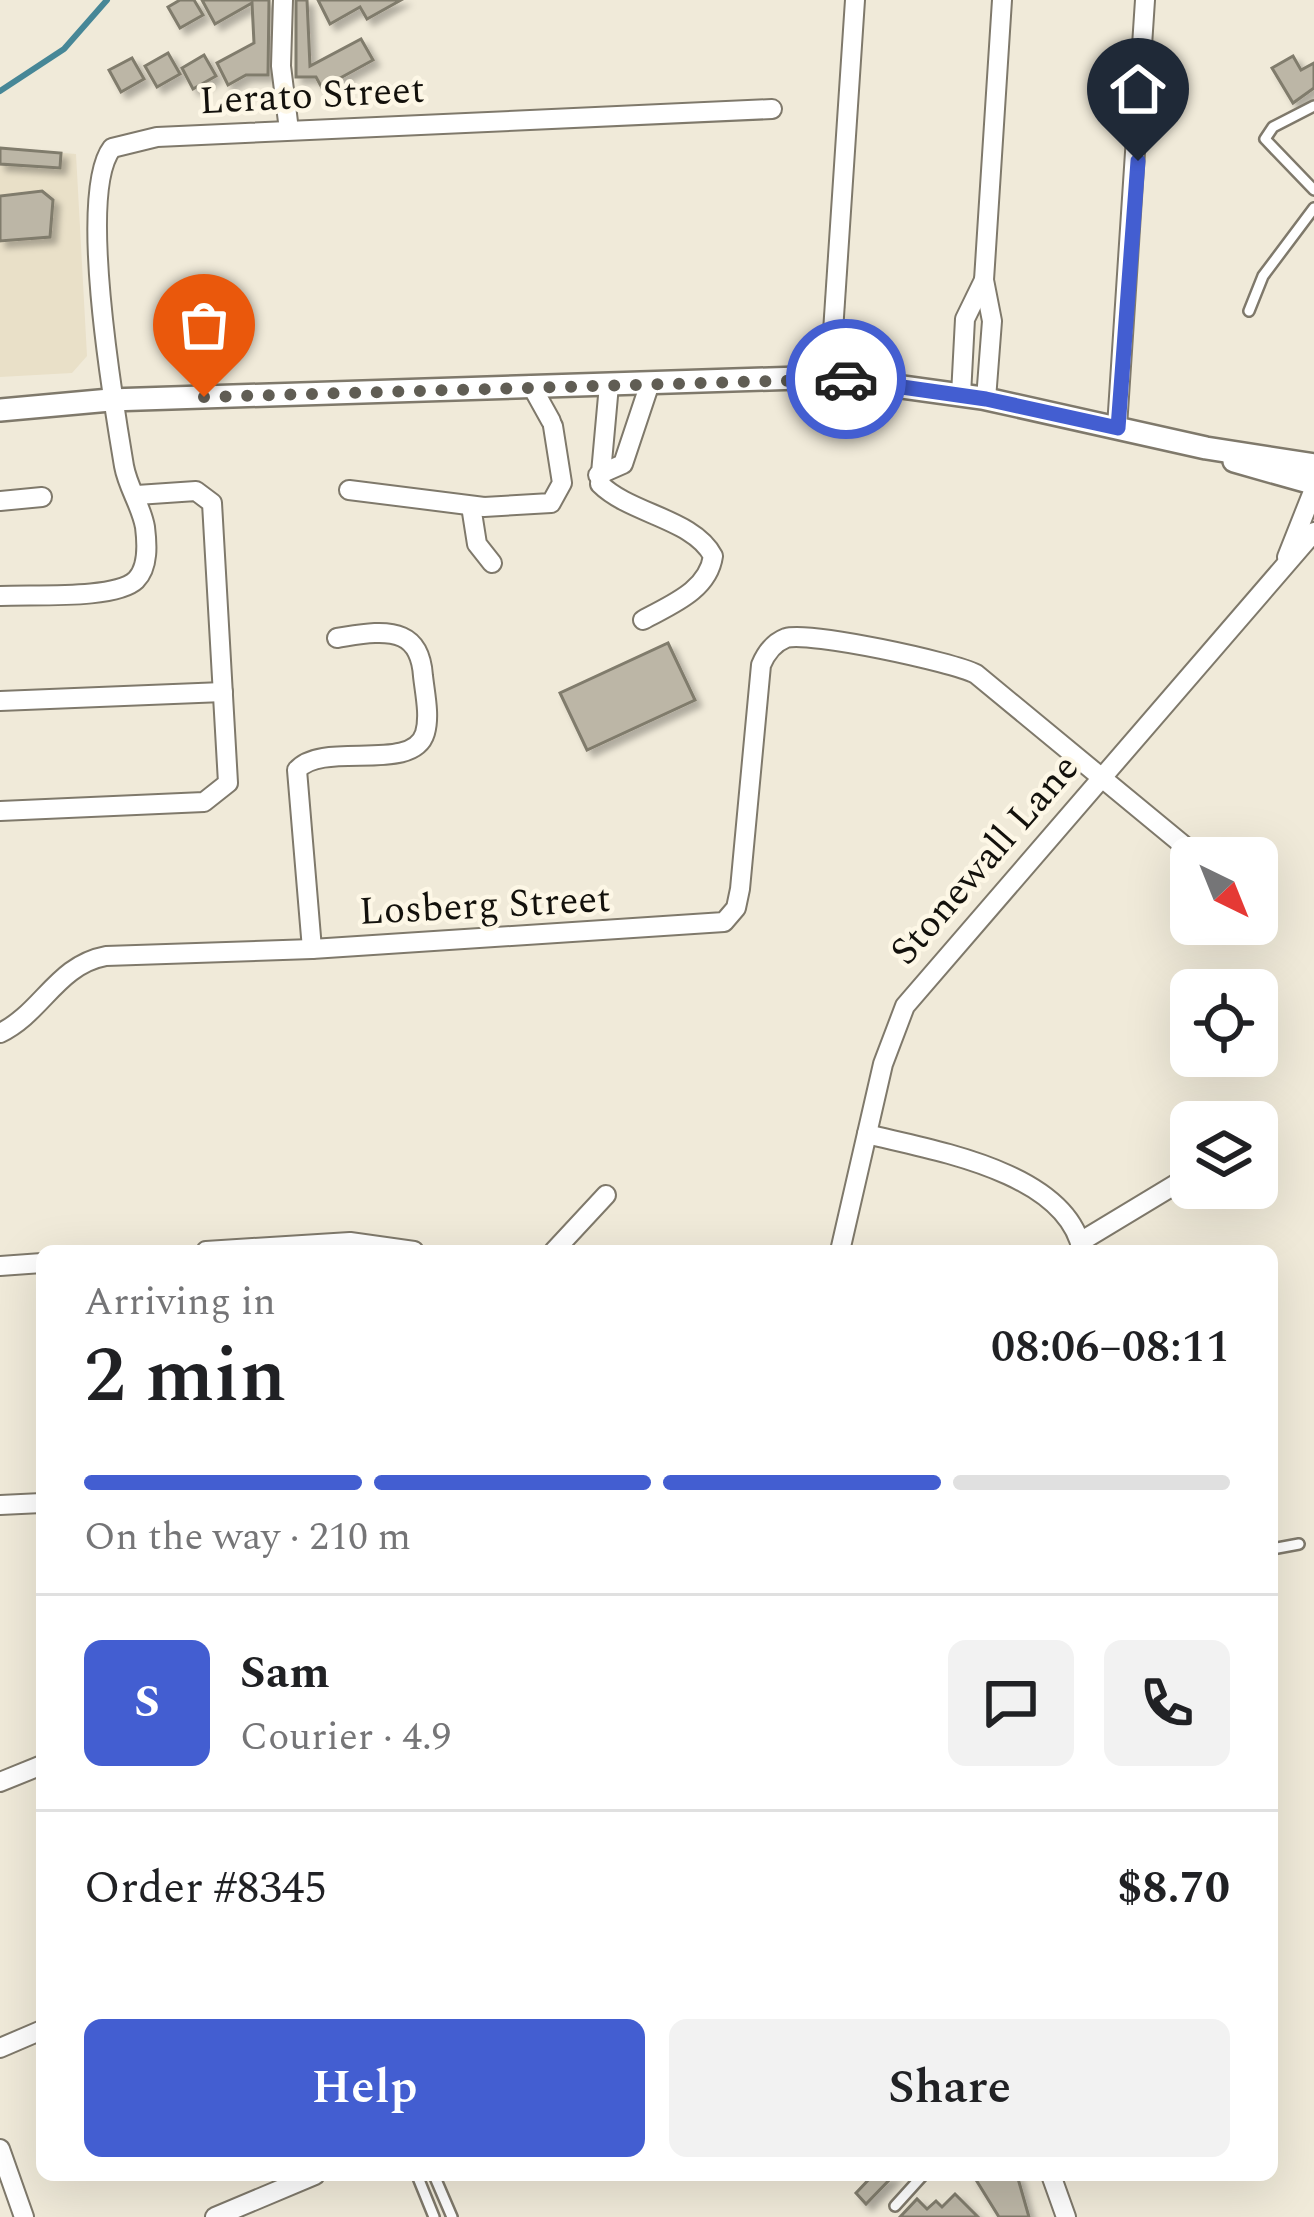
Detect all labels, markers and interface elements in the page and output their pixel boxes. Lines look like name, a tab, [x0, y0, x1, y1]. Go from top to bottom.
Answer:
pin	[1087, 38, 1189, 161]
icon: home	[1105, 56, 1171, 122]
street label: Lerato Street	[198, 61, 426, 131]
pin	[153, 274, 255, 397]
icon: bag	[171, 292, 237, 358]
courier	[786, 319, 906, 439]
icon: car	[813, 346, 879, 412]
street label: Stonewall Lane	[876, 741, 1094, 979]
north arrow	[1170, 837, 1278, 945]
map controls	[1170, 837, 1278, 1209]
street label: Losberg Street	[358, 870, 612, 942]
button: locate	[1170, 969, 1278, 1077]
button: layers	[1170, 1101, 1278, 1209]
text: Arriving in	[84, 1273, 276, 1332]
text: 08:06–08:11	[991, 1313, 1230, 1382]
text: 2 min	[84, 1317, 286, 1436]
text: On the way · 210 m	[84, 1508, 411, 1567]
text: Sam	[240, 1639, 330, 1708]
button: chat	[948, 1640, 1074, 1766]
button: phone	[1104, 1640, 1230, 1766]
text: S	[134, 1668, 160, 1737]
text: Courier · 4.9	[240, 1708, 451, 1767]
text: Order #8345	[84, 1854, 327, 1923]
text: $8.70	[1117, 1854, 1230, 1923]
button: Help	[84, 2019, 645, 2157]
button: Share	[669, 2019, 1230, 2157]

